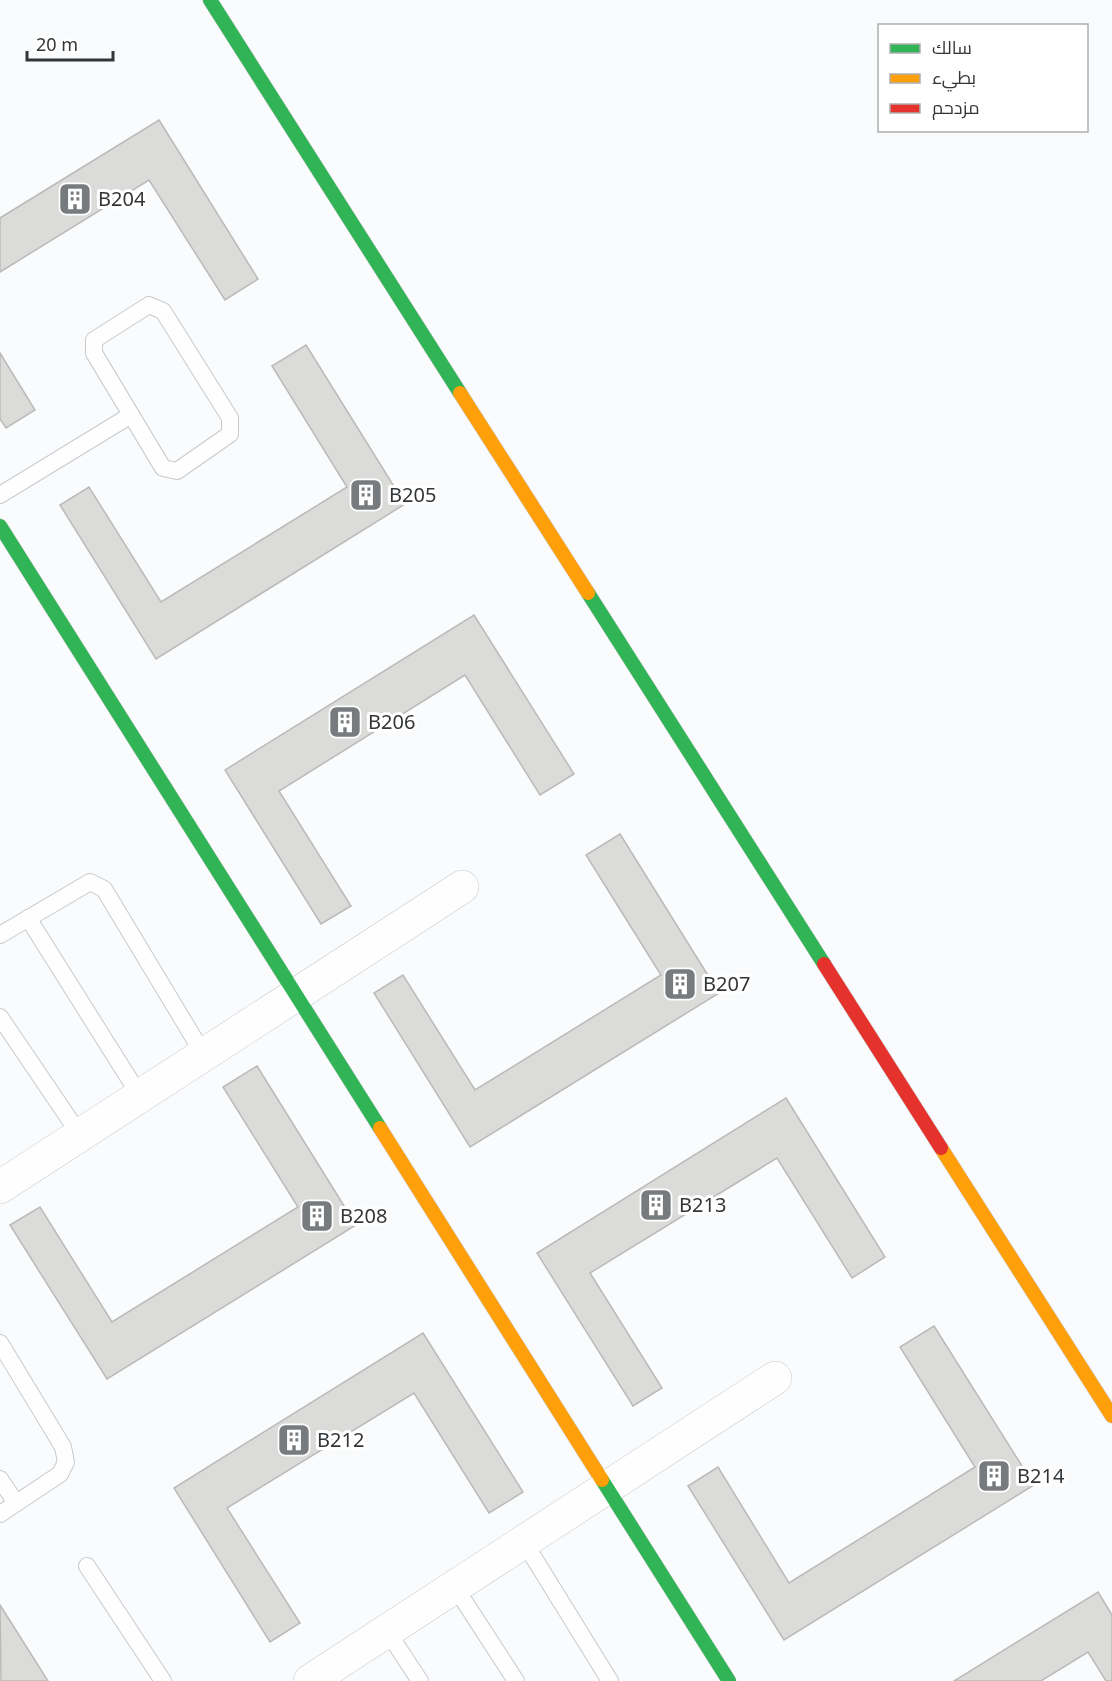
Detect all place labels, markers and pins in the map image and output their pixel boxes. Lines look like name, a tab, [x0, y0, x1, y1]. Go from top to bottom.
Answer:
building icon: B204	[57, 181, 93, 217]
place label: B204	[98, 185, 146, 212]
building icon: B205	[348, 477, 384, 513]
place label: B205	[389, 481, 436, 508]
building icon: B206	[327, 704, 363, 740]
place label: B206	[368, 708, 415, 735]
building icon: B207	[662, 966, 698, 1002]
place label: B207	[703, 970, 750, 997]
building icon: B213	[638, 1187, 674, 1223]
place label: B213	[679, 1191, 726, 1218]
building icon: B208	[299, 1198, 335, 1234]
place label: B208	[340, 1202, 387, 1229]
building icon: B212	[276, 1422, 312, 1458]
place label: B212	[317, 1426, 364, 1453]
building icon: B214	[976, 1458, 1012, 1494]
place label: B214	[1017, 1462, 1065, 1489]

